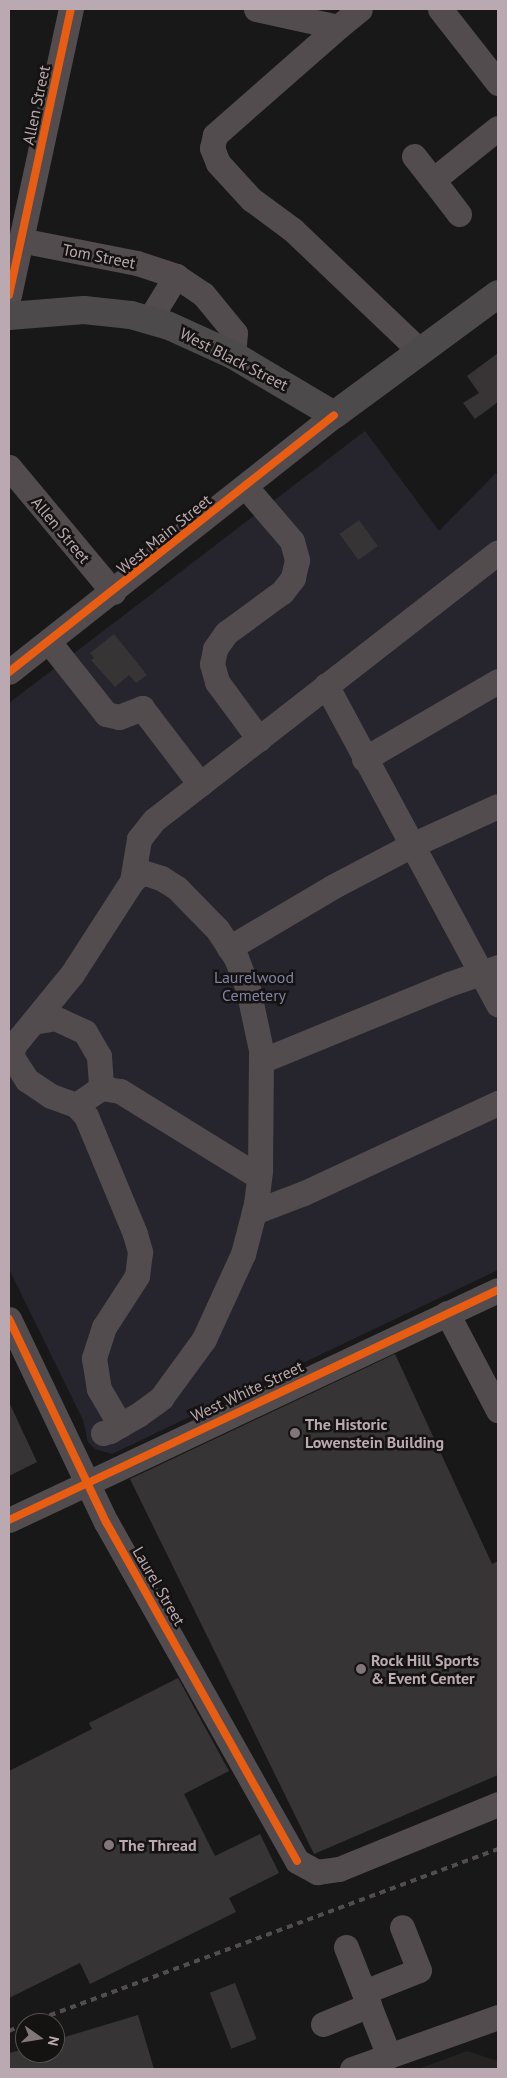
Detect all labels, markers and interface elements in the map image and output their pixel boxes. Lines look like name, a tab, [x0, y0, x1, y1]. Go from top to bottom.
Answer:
street label: Allen Street	[18, 64, 54, 146]
street label: Tom Street	[61, 240, 137, 272]
street label: West Black Street	[177, 323, 291, 395]
street label: West Main Street	[113, 490, 215, 578]
street label: Allen Street	[28, 493, 94, 567]
park label: Laurelwood Cemetery	[214, 967, 294, 1005]
street label: West White Street	[188, 1357, 306, 1425]
place label: The Historic Lowenstein Building	[305, 1414, 444, 1452]
marker: The Historic Lowenstein Building	[289, 1427, 301, 1439]
street label: Laurel Street	[129, 1543, 189, 1629]
place label: Rock Hill Sports & Event Center	[371, 1650, 480, 1688]
marker: Rock Hill Sports & Event Center	[355, 1663, 367, 1675]
place label: The Thread	[119, 1835, 197, 1855]
marker: The Thread	[103, 1839, 115, 1851]
north arrow	[15, 2013, 65, 2063]
text: N	[44, 2035, 63, 2048]

